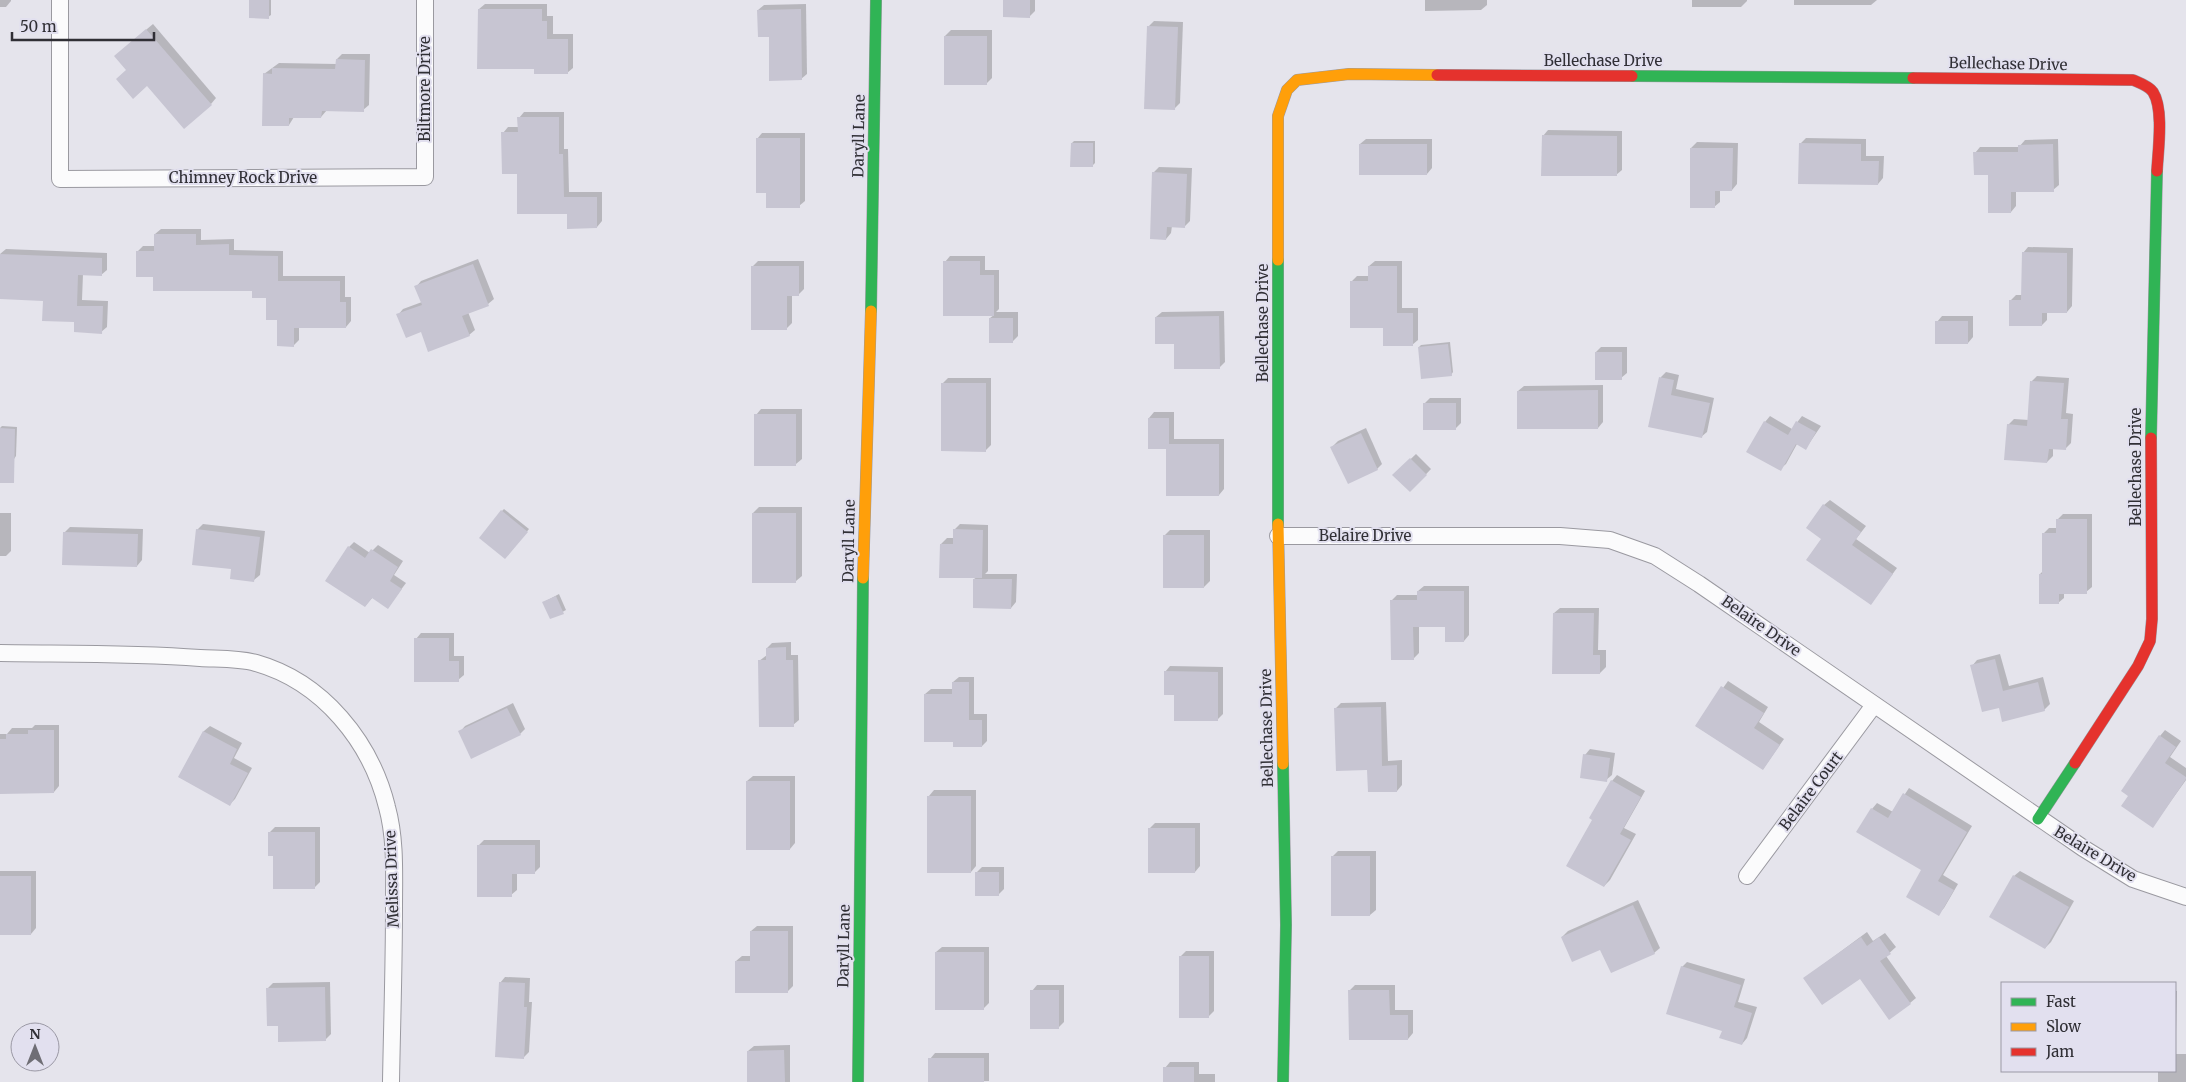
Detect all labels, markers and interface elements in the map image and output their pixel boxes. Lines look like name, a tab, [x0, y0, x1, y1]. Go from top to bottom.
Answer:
scale bar	[12, 10, 155, 42]
text: 50 m	[20, 17, 57, 36]
street label: Biltmore Drive	[415, 36, 434, 142]
street label: Bellechase Drive	[1544, 51, 1663, 70]
street label: Bellechase Drive	[1948, 53, 2068, 74]
street label: Daryll Lane	[848, 94, 869, 178]
street label: Chimney Rock Drive	[169, 168, 317, 187]
street label: Bellechase Drive	[1253, 263, 1272, 382]
street label: Bellechase Drive	[2126, 407, 2145, 526]
street label: Daryll Lane	[838, 499, 859, 583]
street label: Belaire Drive	[1319, 526, 1411, 545]
street label: Belaire Drive	[1718, 591, 1805, 660]
street label: Bellechase Drive	[1256, 668, 1277, 788]
street label: Belaire Court	[1775, 747, 1847, 834]
street label: Belaire Drive	[2051, 822, 2140, 886]
street label: Melissa Drive	[380, 830, 403, 928]
street label: Daryll Lane	[833, 904, 854, 988]
legend	[2001, 982, 2176, 1072]
text: Fast	[2046, 992, 2076, 1011]
text: Slow	[2046, 1017, 2081, 1036]
north arrow	[10, 1022, 60, 1072]
text: N	[29, 1025, 41, 1043]
text: Jam	[2045, 1042, 2074, 1061]

